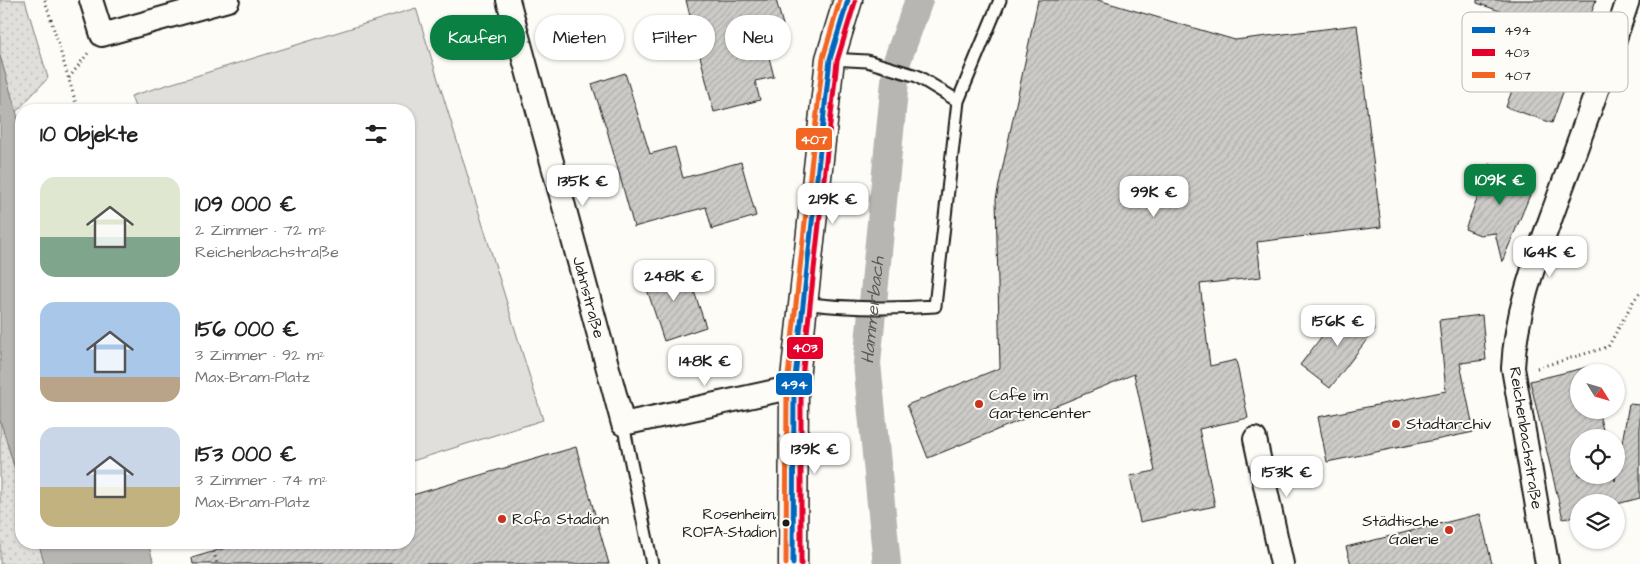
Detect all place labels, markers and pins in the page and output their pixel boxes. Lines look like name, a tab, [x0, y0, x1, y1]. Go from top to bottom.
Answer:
pin: 135K €	[542, 164, 624, 207]
pin: 109K €	[1459, 164, 1541, 206]
pin: 99K €	[1119, 176, 1189, 218]
pin: 219K €	[792, 182, 874, 225]
pin: 164K €	[1509, 236, 1591, 278]
pin: 248K €	[633, 260, 715, 302]
pin: 156K €	[1297, 304, 1379, 347]
pin: 148K €	[664, 344, 746, 387]
place label: Cafe im Gartencenter	[989, 384, 1091, 424]
marker: Cafe im Gartencenter	[973, 398, 985, 410]
place label: Stadtarchiv	[1406, 413, 1492, 435]
marker: Stadtarchiv	[1390, 418, 1402, 430]
pin: 139K €	[774, 432, 856, 475]
pin: 153K €	[1246, 456, 1328, 498]
place label: Rosenheim, ROFA-Stadion	[682, 504, 777, 543]
place label: Rofa Stadion	[512, 508, 609, 530]
place label: Städtische Galerie	[1362, 510, 1439, 550]
marker: Rofa Stadion	[496, 513, 508, 525]
marker: Rosenheim, ROFA-Stadion	[781, 518, 791, 528]
marker: Städtische Galerie	[1443, 524, 1455, 536]

